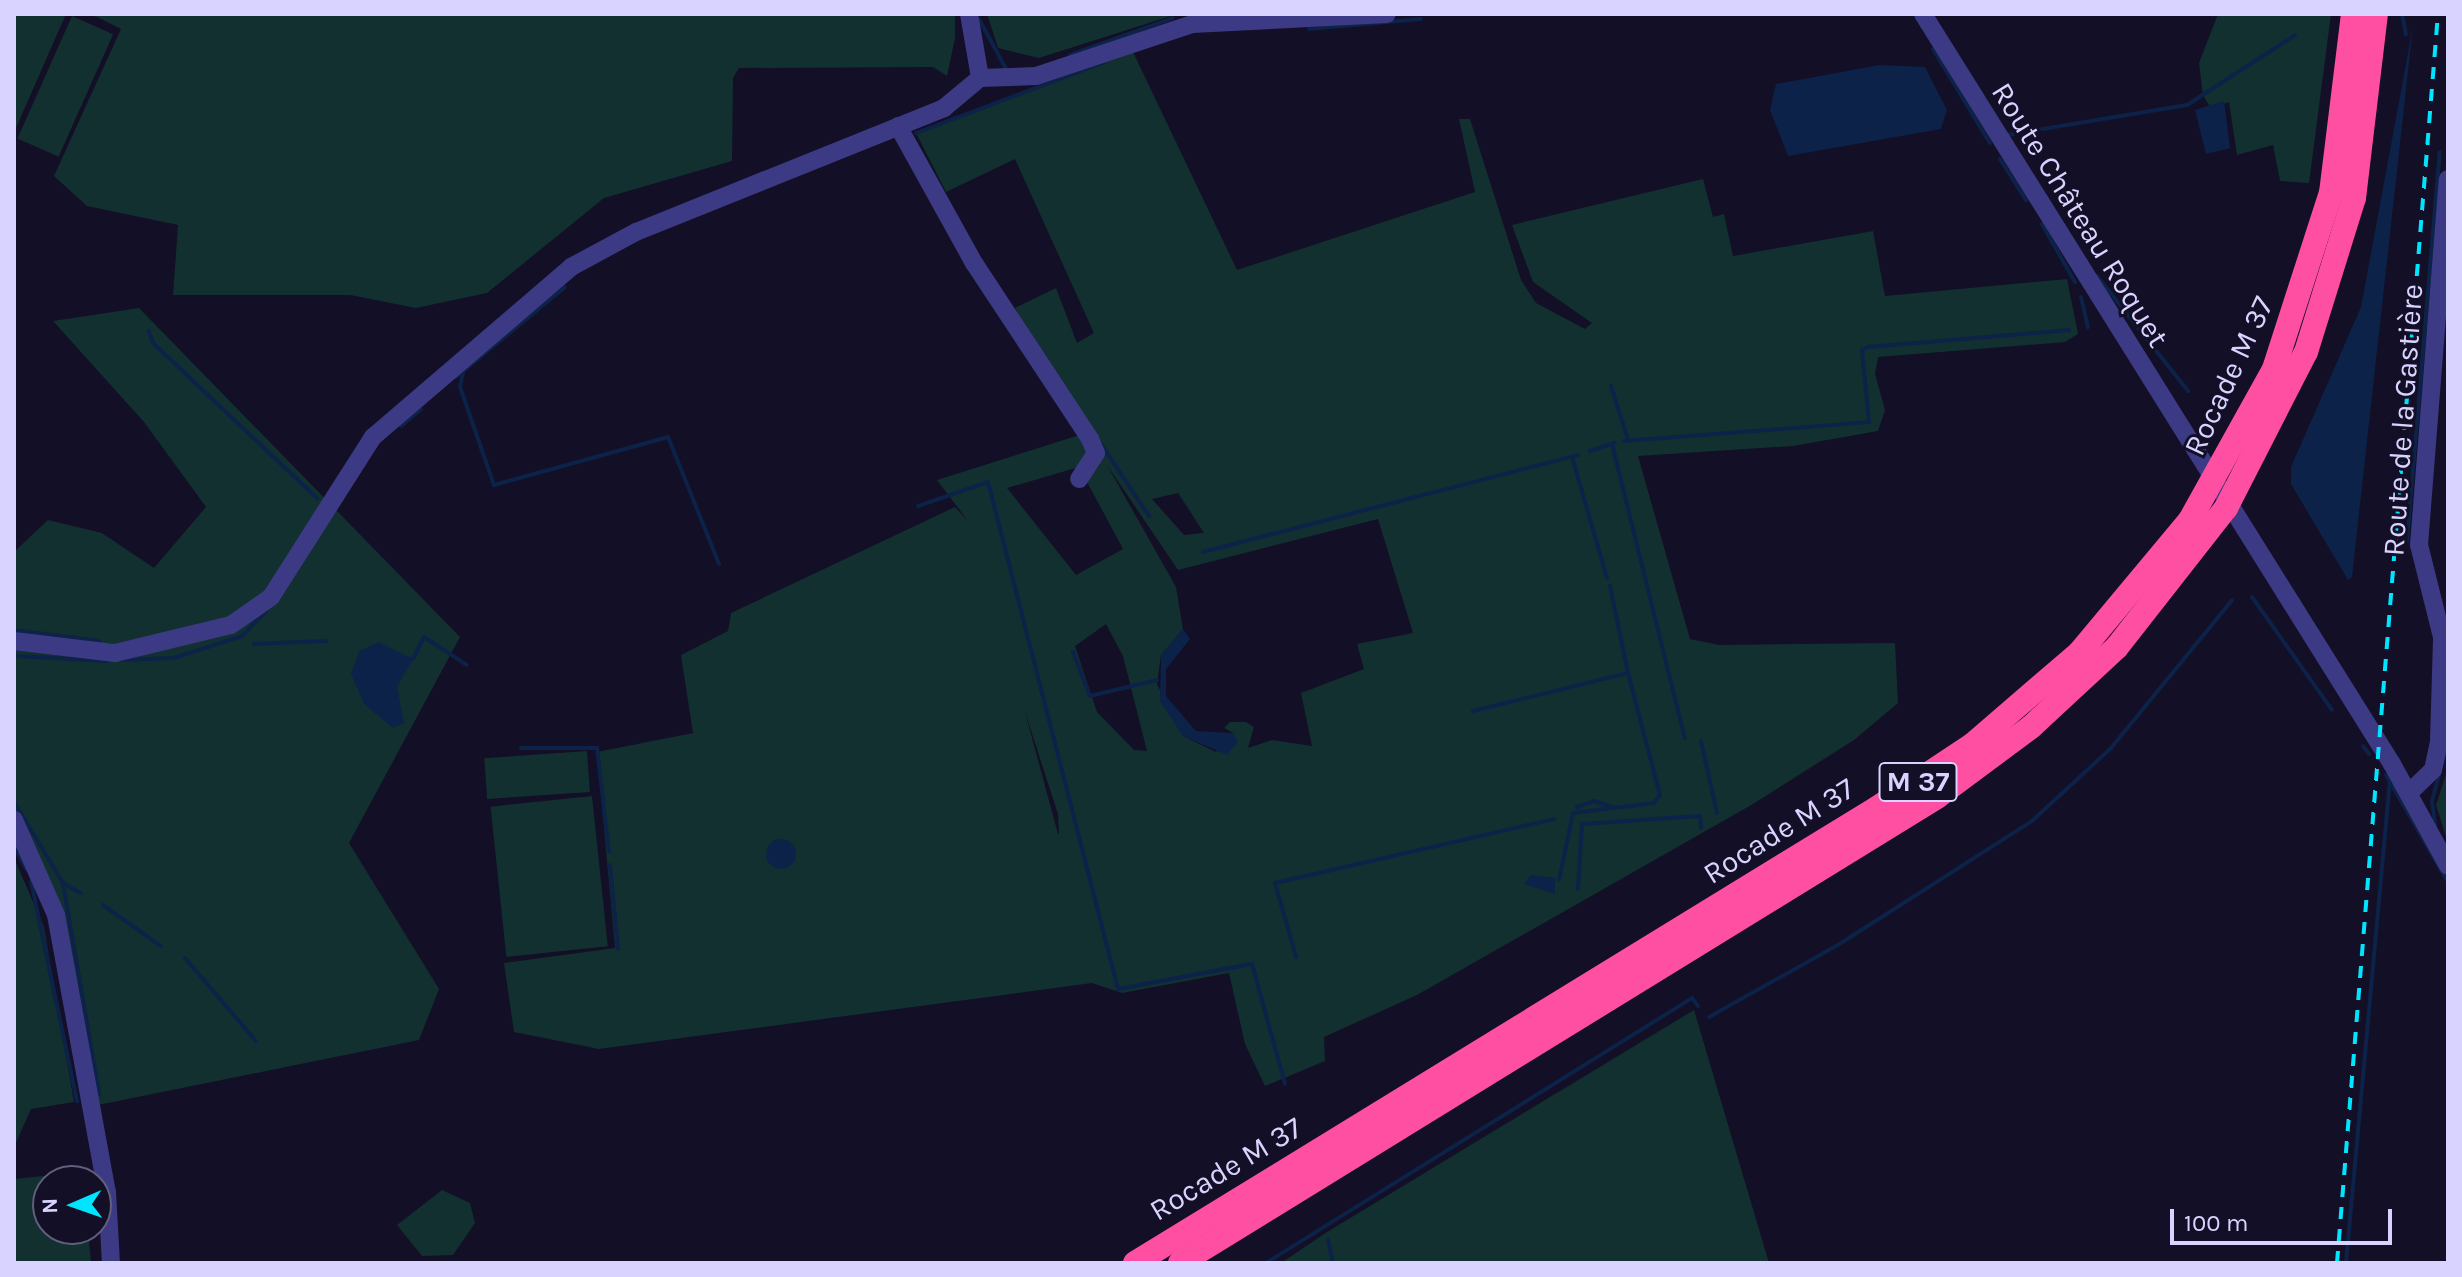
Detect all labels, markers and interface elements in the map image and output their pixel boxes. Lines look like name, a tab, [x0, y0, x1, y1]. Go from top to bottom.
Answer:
street label: Route Château Roquet	[1984, 76, 2176, 354]
street label: Route de la Gastière	[2376, 283, 2430, 557]
street label: Rocade M 37	[2176, 291, 2282, 461]
road number: M 37	[1878, 758, 1958, 806]
street label: Rocade M 37	[1697, 770, 1861, 892]
street label: Rocade M 37	[1143, 1109, 1309, 1229]
north arrow	[32, 1165, 112, 1245]
scale bar	[2174, 1193, 2396, 1243]
text: N	[37, 1197, 63, 1214]
text: 100 m	[2184, 1209, 2249, 1237]

